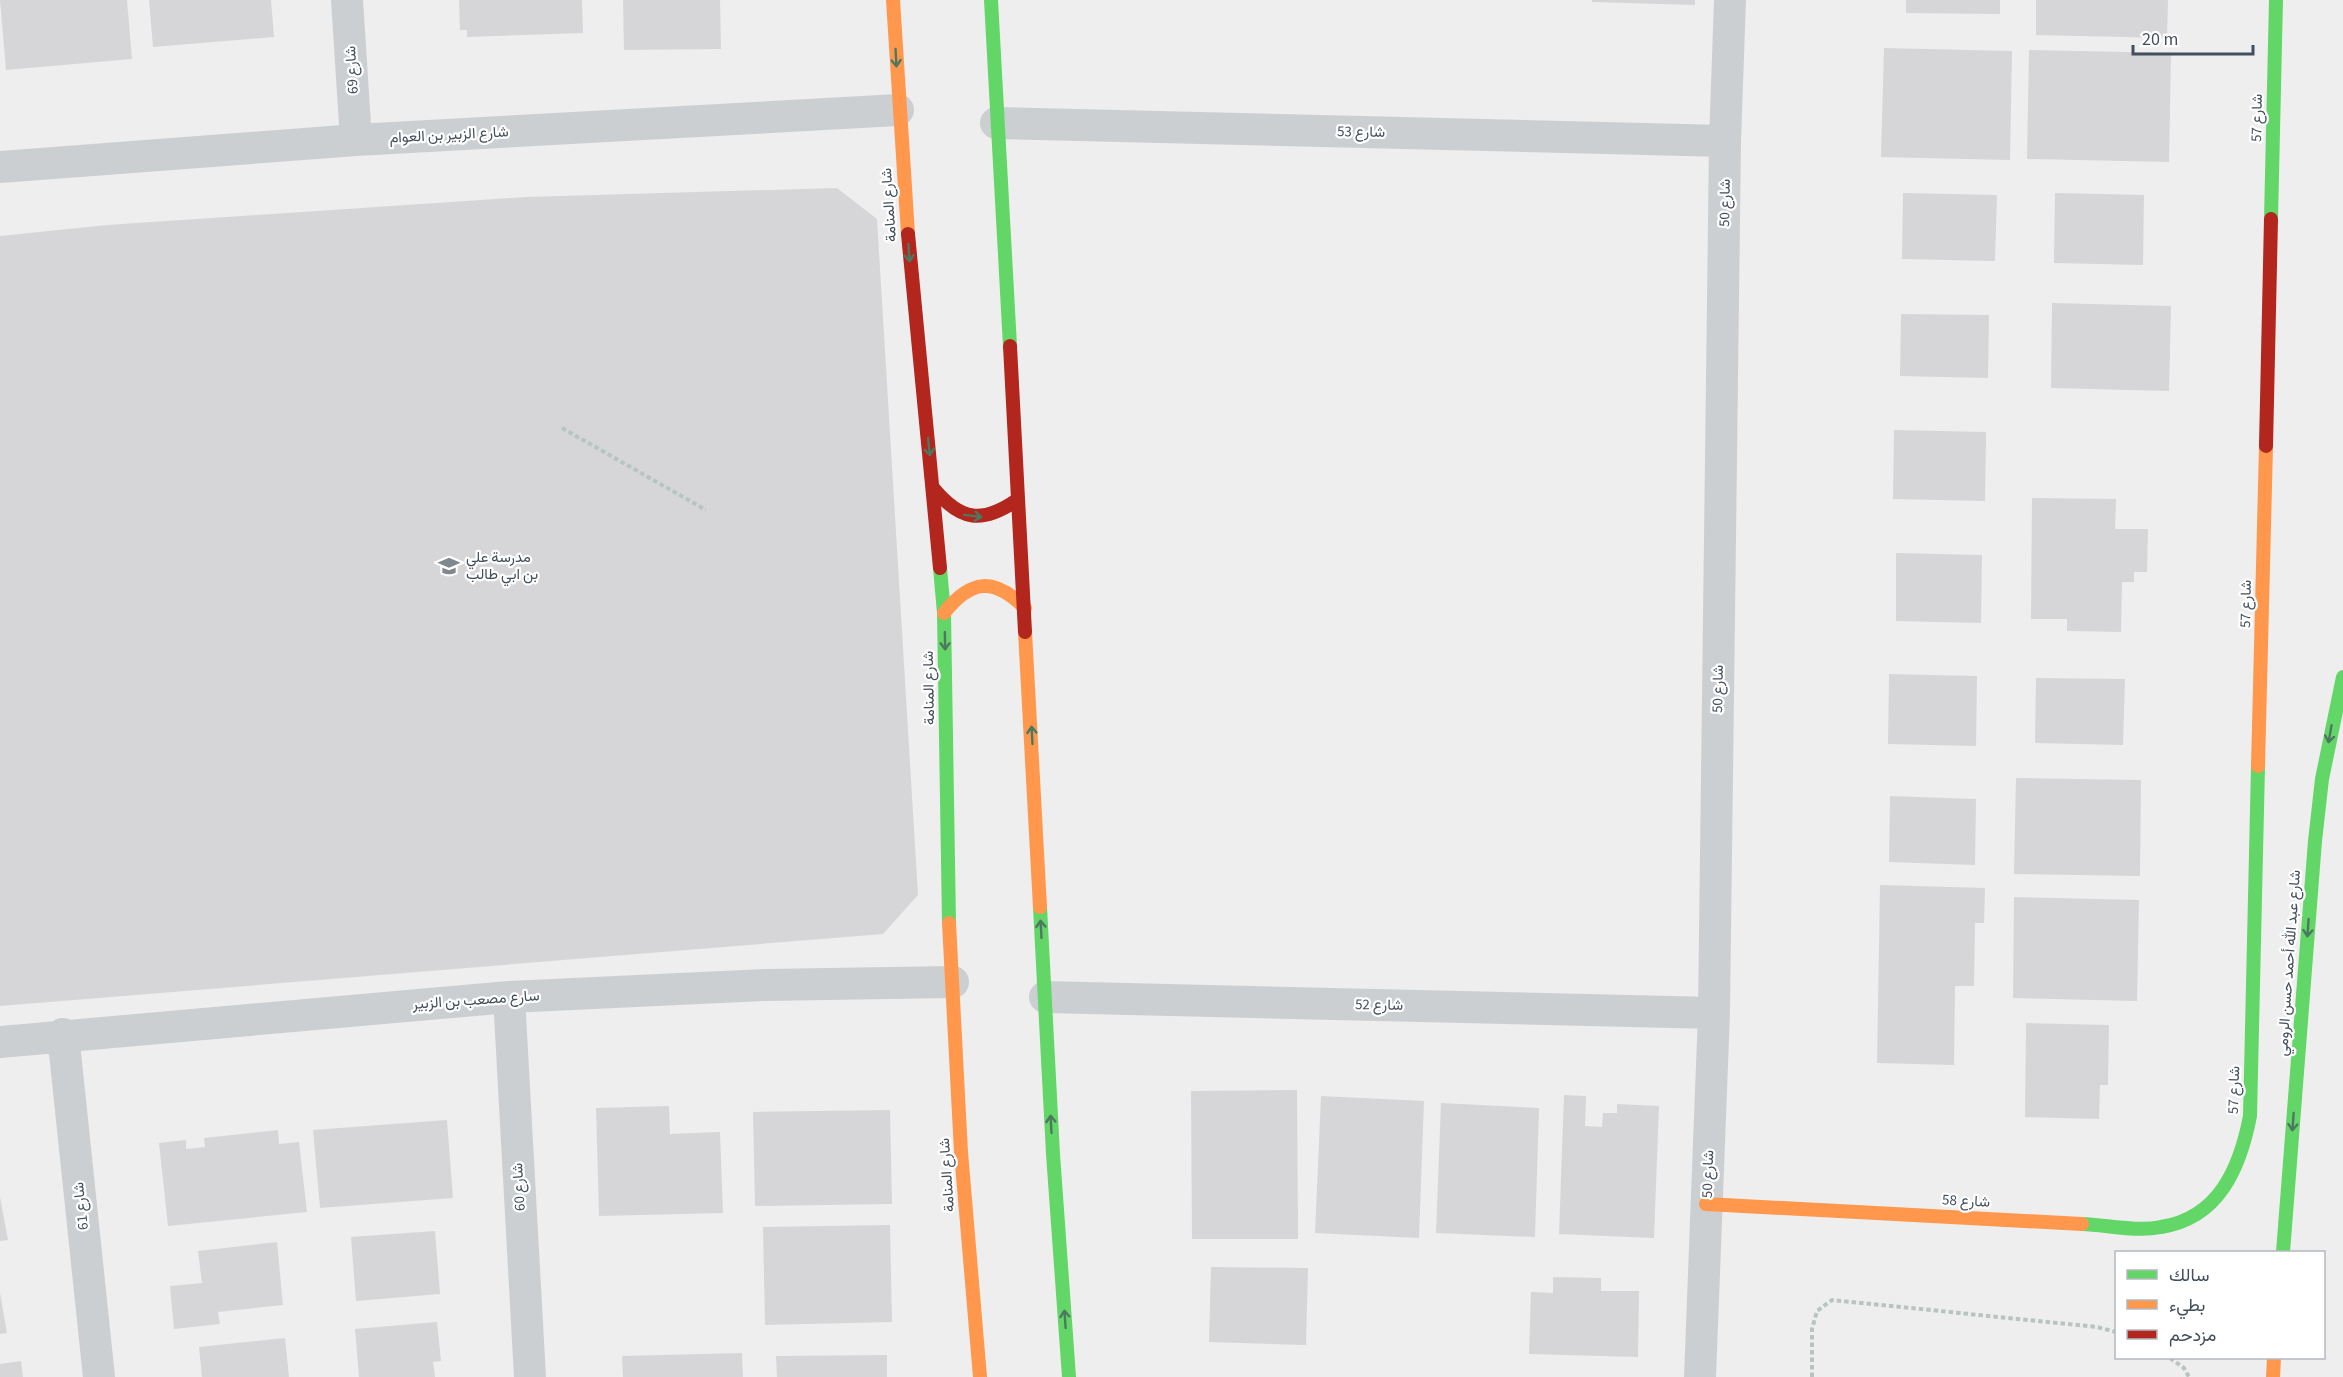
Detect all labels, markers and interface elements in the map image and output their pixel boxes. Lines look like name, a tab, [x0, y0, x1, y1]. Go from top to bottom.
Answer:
scale bar	[2133, 18, 2253, 56]
text: 20 m	[2142, 27, 2178, 52]
street label: شارع 69	[340, 45, 364, 95]
one-way arrow	[890, 48, 901, 68]
street label: شارع 57	[2246, 94, 2268, 142]
street label: شارع الزبير بن العوام	[389, 121, 509, 149]
street label: شارع 53	[1337, 121, 1385, 143]
street label: شارع المنامة	[876, 167, 902, 243]
street label: شارع 50	[1714, 179, 1736, 227]
one-way arrow	[904, 242, 915, 262]
one-way arrow	[924, 436, 935, 456]
one-way arrow	[963, 510, 982, 521]
place label: مدرسة علي بن ابي طالب	[466, 547, 538, 587]
school or university icon: مدرسة علي بن ابي طالب	[437, 554, 461, 578]
street label: شارع 57	[2235, 580, 2257, 628]
one-way arrow	[939, 631, 950, 651]
street label: شارع المنامة	[918, 650, 940, 725]
street label: شارع 50	[1707, 665, 1729, 713]
one-way arrow	[2324, 724, 2335, 744]
one-way arrow	[1026, 725, 1037, 745]
street label: شارع عبد الله أحمد حسن الرومي	[2272, 869, 2308, 1057]
one-way arrow	[2302, 917, 2313, 937]
one-way arrow	[1036, 920, 1047, 940]
street label: سارع مصعب بن الزبير	[411, 985, 540, 1015]
street label: شارع 52	[1355, 994, 1403, 1016]
street label: شارع 57	[2223, 1065, 2245, 1114]
one-way arrow	[2287, 1112, 2298, 1132]
one-way arrow	[1046, 1115, 1057, 1135]
street label: شارع المنامة	[934, 1137, 960, 1213]
street label: شارع 50	[1697, 1149, 1719, 1198]
street label: شارع 60	[507, 1162, 531, 1212]
street label: شارع 61	[68, 1181, 94, 1231]
street label: شارع 58	[1941, 1189, 1991, 1213]
legend	[2115, 1251, 2325, 1359]
text: سالك	[2169, 1263, 2209, 1288]
text: بطيء	[2169, 1293, 2205, 1320]
one-way arrow	[1059, 1309, 1070, 1329]
text: مزدحم	[2169, 1323, 2216, 1348]

